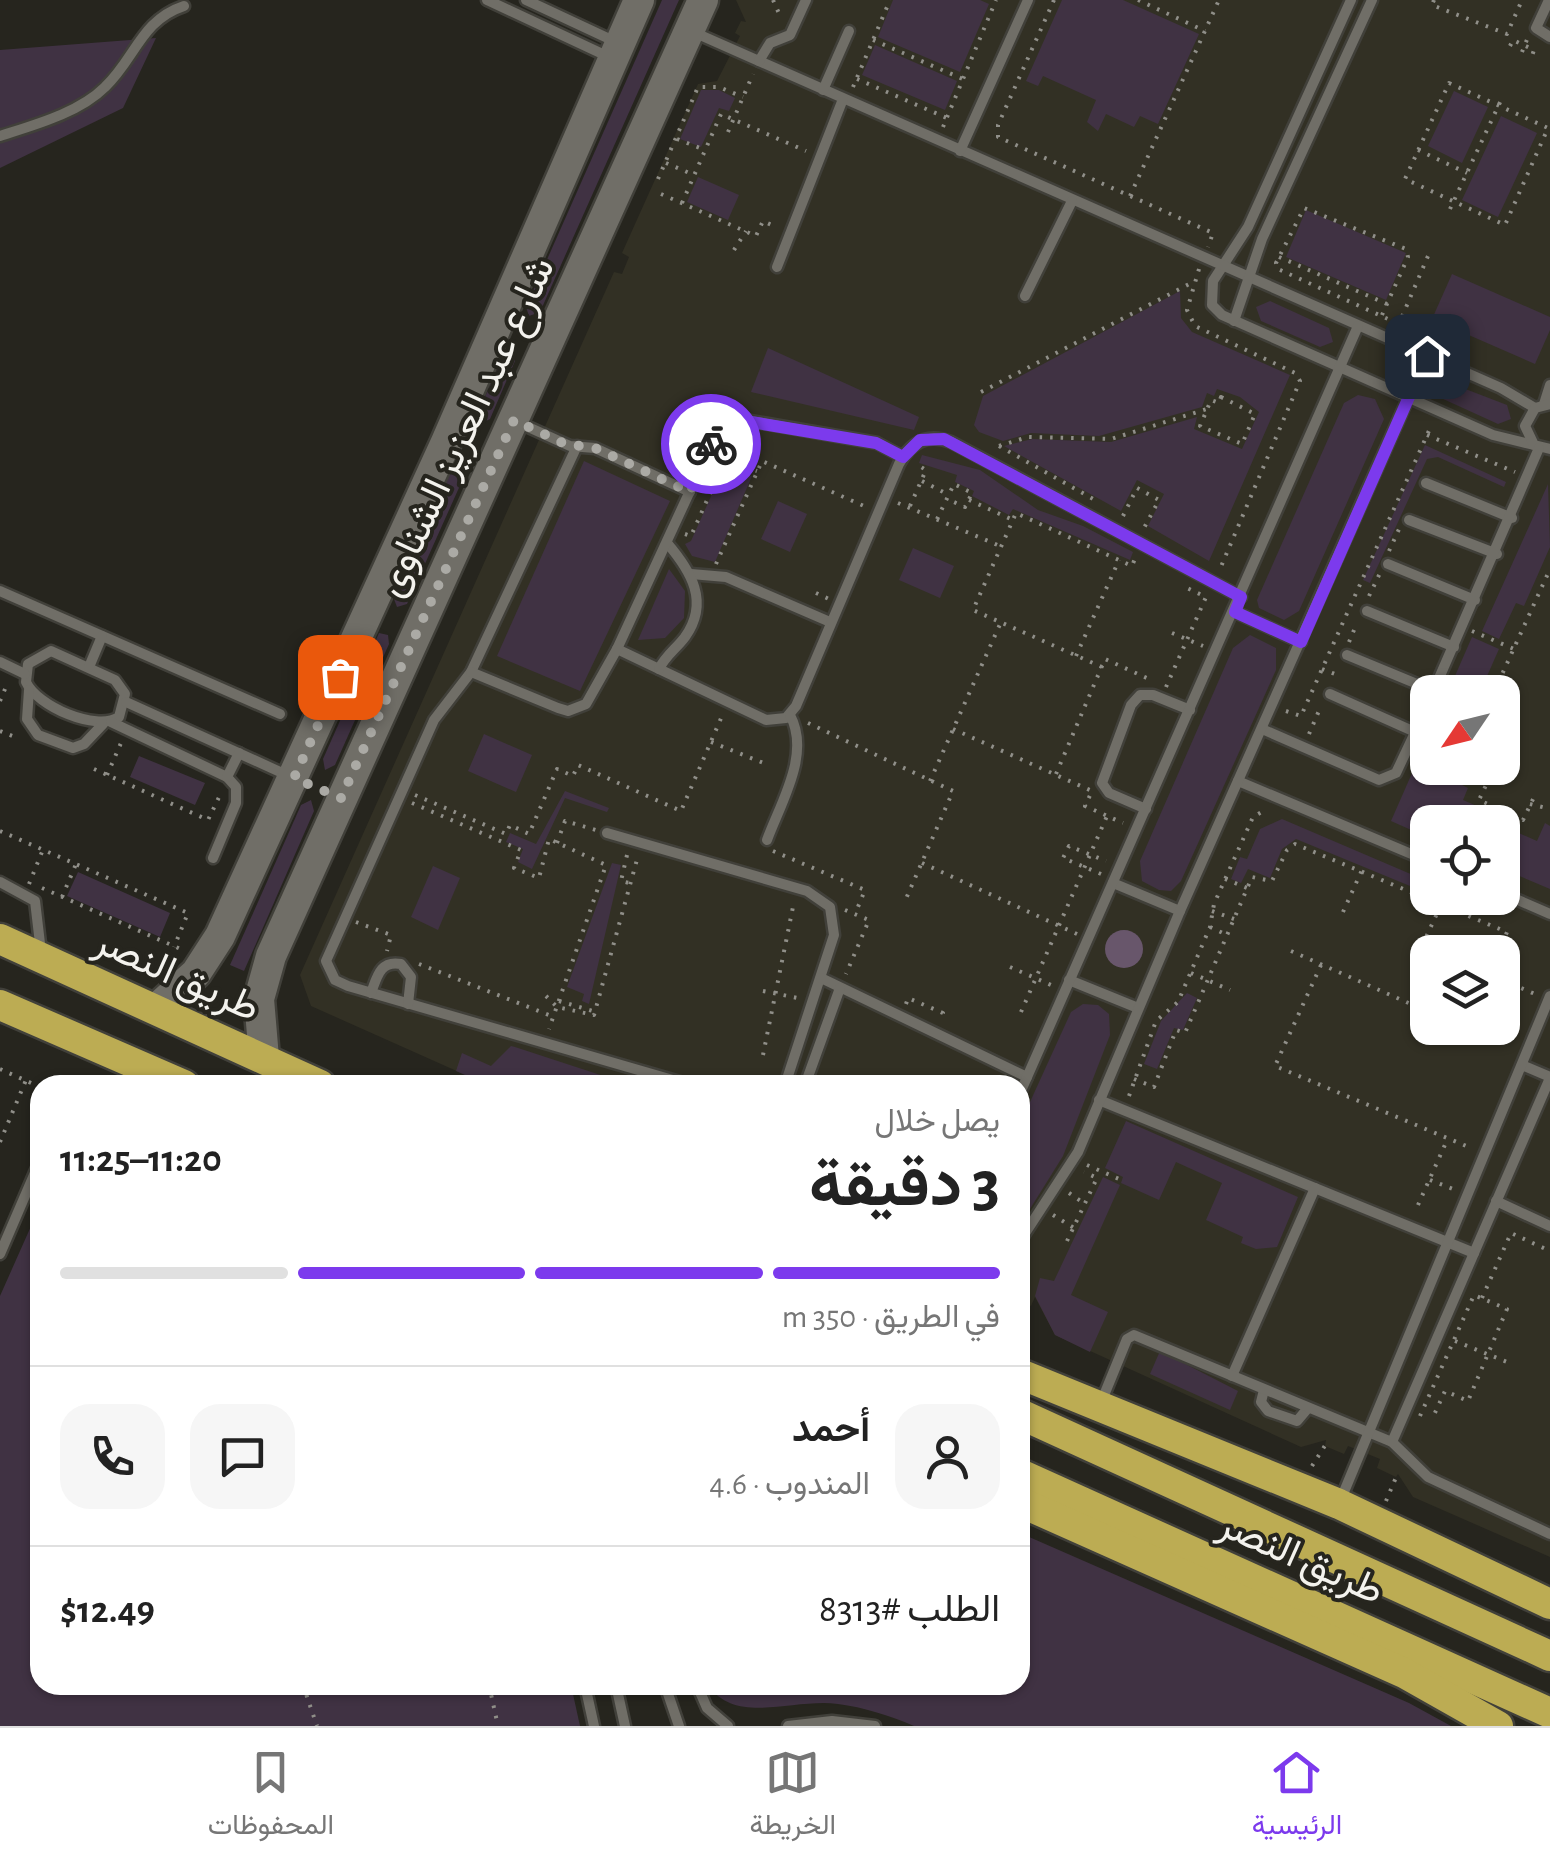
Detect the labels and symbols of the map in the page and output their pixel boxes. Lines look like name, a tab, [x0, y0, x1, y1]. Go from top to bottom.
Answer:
street label: شارع عبد العزيز الشناوى	[370, 251, 567, 605]
pin	[1385, 314, 1470, 399]
courier	[661, 394, 761, 494]
pin	[298, 635, 383, 720]
north arrow	[1410, 675, 1520, 785]
street label: طريق النصر	[87, 921, 265, 1032]
street label: طريق النصر	[1211, 1504, 1389, 1615]

